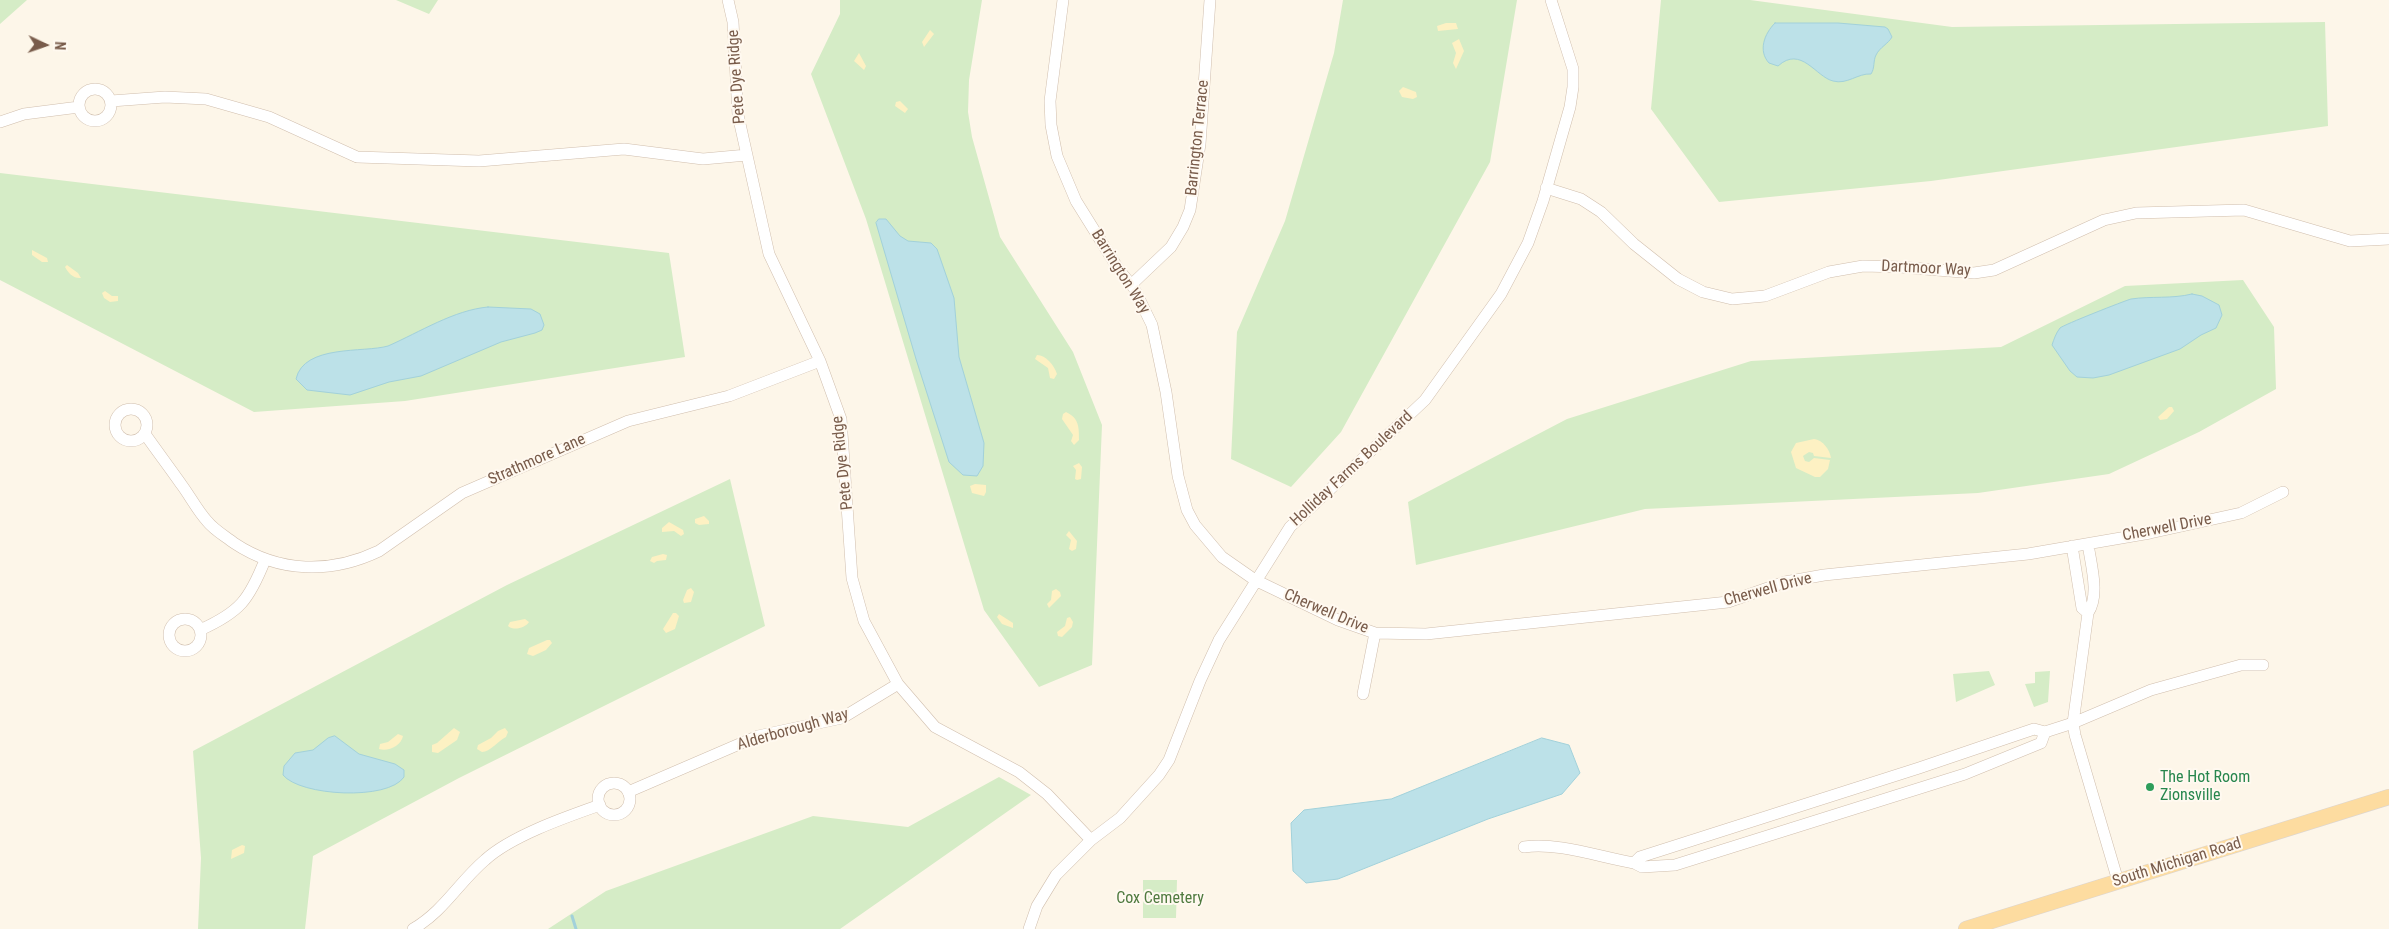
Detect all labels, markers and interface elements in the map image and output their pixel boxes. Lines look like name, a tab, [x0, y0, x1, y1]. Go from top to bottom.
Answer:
north arrow	[20, 20, 70, 70]
street label: Pete Dye Ridge	[724, 29, 750, 125]
text: N	[52, 41, 68, 50]
street label: Barrington Terrace	[1182, 79, 1214, 197]
street label: Barrington Way	[1087, 226, 1153, 318]
street label: Dartmoor Way	[1881, 257, 1971, 281]
street label: Holliday Farms Boulevard	[1287, 407, 1417, 531]
street label: Pete Dye Ridge	[829, 415, 857, 511]
street label: Strathmore Lane	[485, 430, 589, 490]
street label: Cherwell Drive	[2121, 510, 2213, 546]
street label: Cherwell Drive	[1722, 569, 1814, 611]
street label: Cherwell Drive	[1281, 586, 1371, 638]
street label: Alderborough Way	[735, 705, 851, 755]
place label: The Hot Room Zionsville	[2160, 768, 2250, 806]
marker: The Hot Room Zionsville	[2144, 781, 2156, 793]
street label: South Michigan Road	[2110, 834, 2244, 892]
park label: Cox Cemetery	[1116, 889, 1204, 909]

